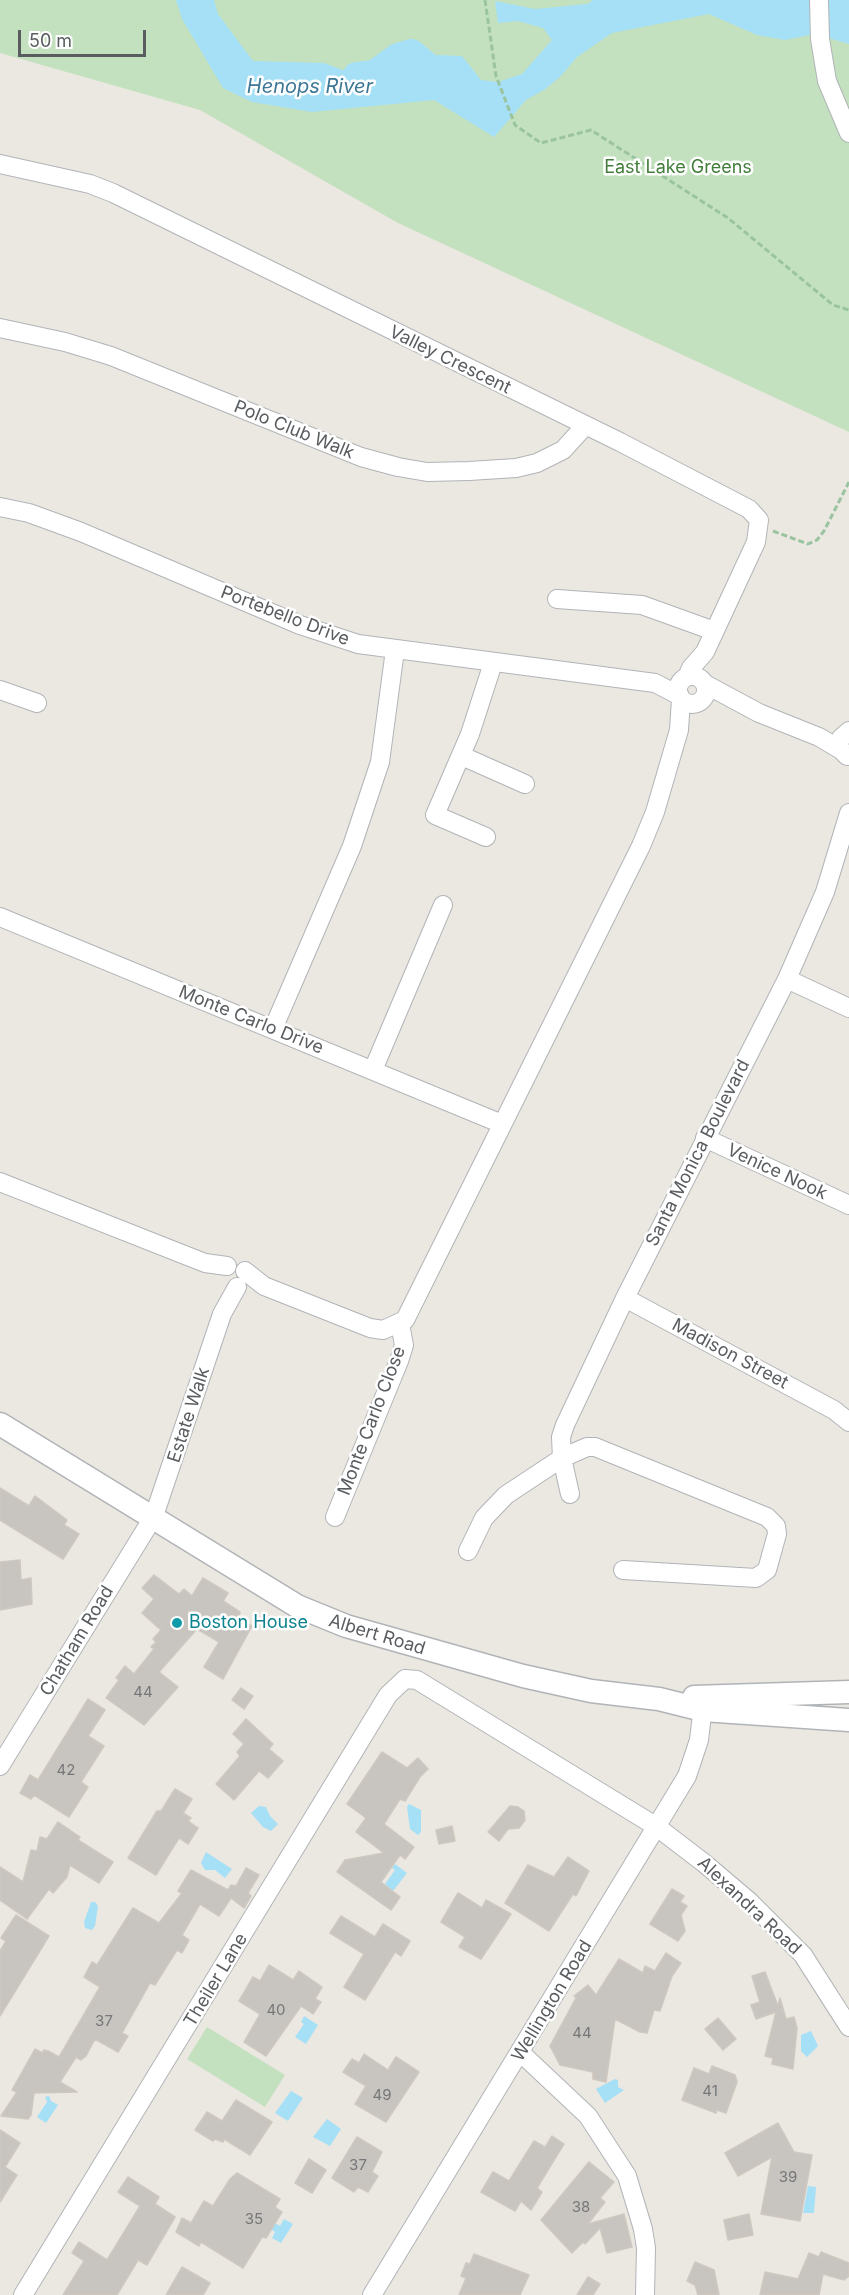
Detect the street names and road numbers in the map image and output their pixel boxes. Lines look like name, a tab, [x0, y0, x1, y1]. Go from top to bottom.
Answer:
street label: Valley Crescent	[386, 321, 514, 399]
street label: Polo Club Walk	[231, 396, 357, 464]
street label: Portebello Drive	[218, 582, 352, 650]
street label: Monte Carlo Drive	[175, 981, 327, 1059]
street label: Santa Monica Boulevard	[642, 1056, 754, 1250]
street label: Venice Nook	[724, 1139, 830, 1205]
street label: Madison Street	[668, 1314, 792, 1394]
street label: Monte Carlo Close	[334, 1343, 410, 1499]
street label: Estate Walk	[163, 1365, 215, 1465]
street label: Chatham Road	[36, 1582, 118, 1700]
street label: Albert Road	[326, 1610, 428, 1660]
street label: Alexandra Road	[693, 1852, 805, 1960]
street label: Theiler Lane	[180, 1929, 252, 2031]
street label: Wellington Road	[507, 1936, 597, 2066]

